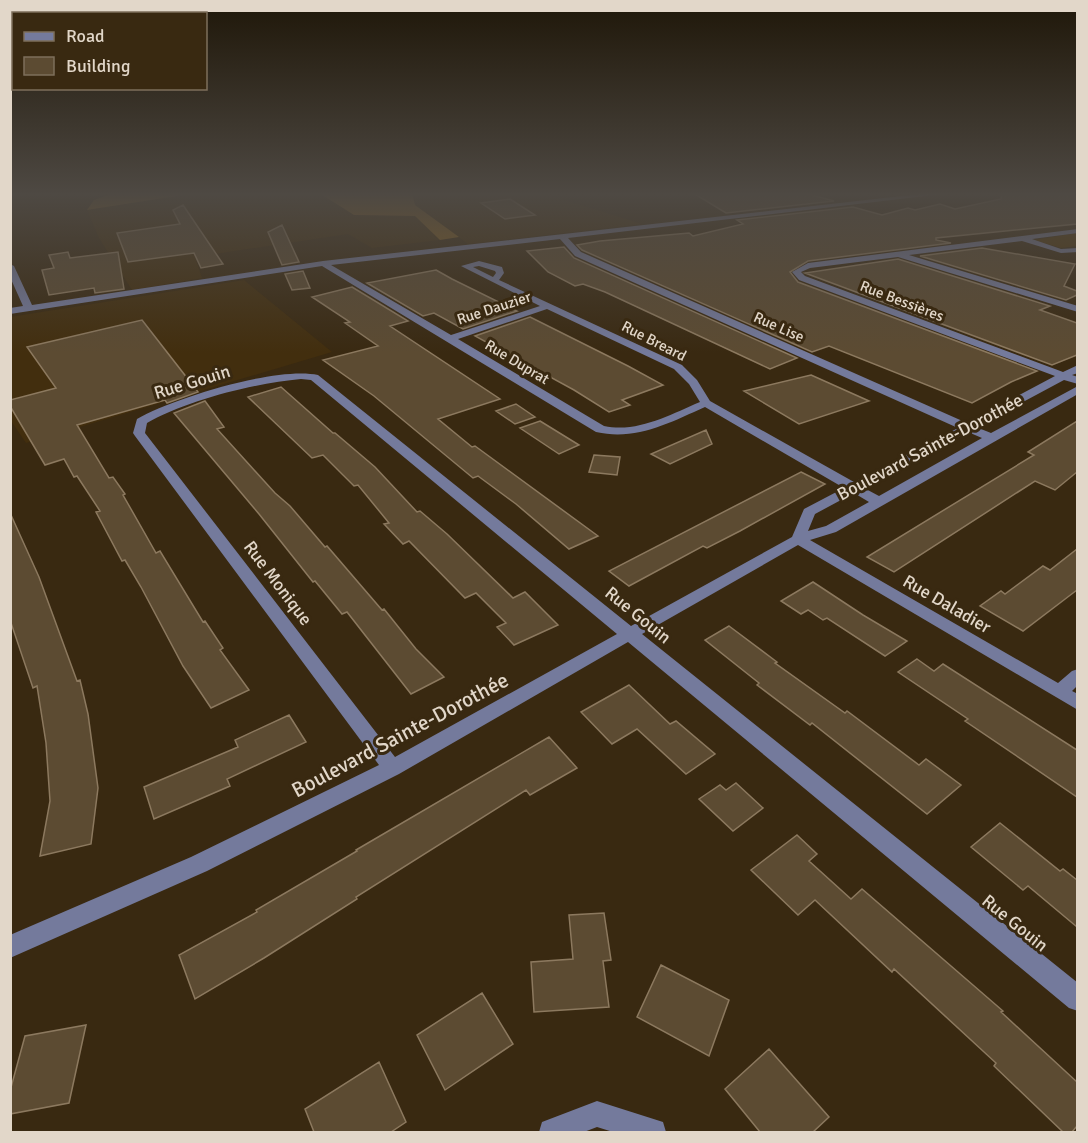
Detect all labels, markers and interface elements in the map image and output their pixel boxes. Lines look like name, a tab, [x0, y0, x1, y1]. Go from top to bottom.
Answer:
legend	[12, 12, 207, 90]
text: Road	[66, 25, 105, 47]
text: Building	[66, 55, 130, 77]
street label: Rue Bessières	[858, 277, 947, 325]
street label: Rue Dauzier	[455, 287, 534, 328]
street label: Rue Lise	[751, 308, 807, 346]
street label: Rue Breard	[619, 317, 689, 365]
street label: Rue Duprat	[482, 336, 552, 388]
street label: Rue Gouin	[151, 360, 233, 404]
street label: Boulevard Sainte-Dorothée	[833, 389, 1027, 505]
street label: Rue Monique	[239, 536, 317, 630]
street label: Rue Daladier	[899, 570, 995, 638]
street label: Rue Gouin	[601, 582, 675, 648]
street label: Boulevard Sainte-Dorothée	[287, 667, 513, 803]
street label: Rue Gouin	[978, 890, 1052, 956]

